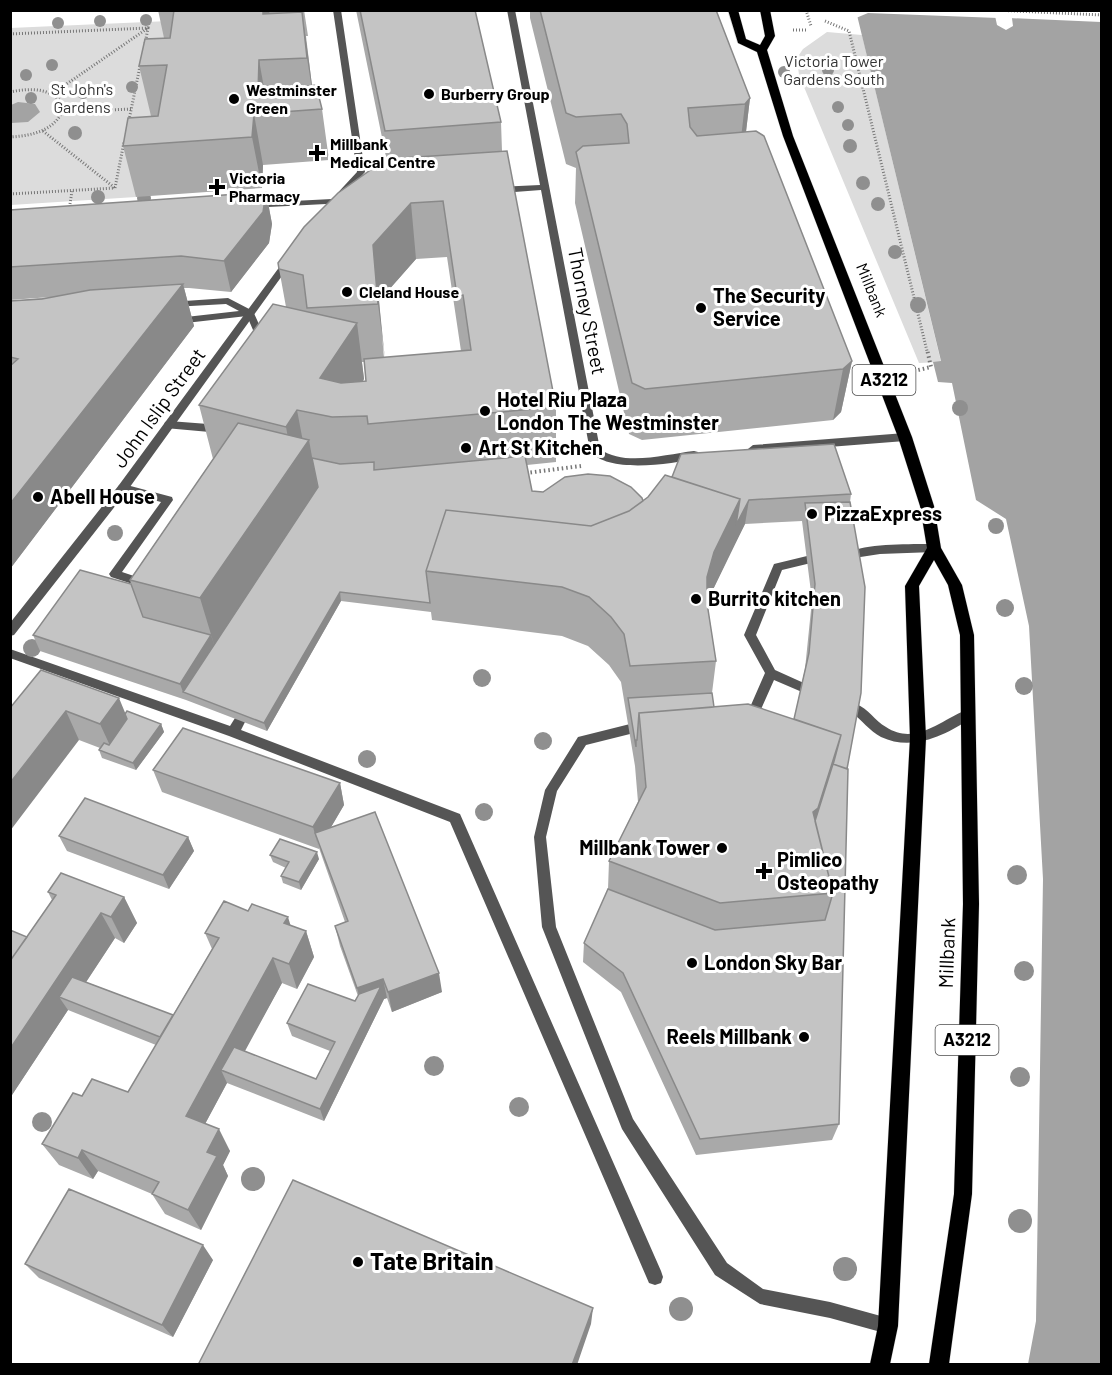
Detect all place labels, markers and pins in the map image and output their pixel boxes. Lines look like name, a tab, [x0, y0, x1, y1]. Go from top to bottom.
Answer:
place label: Westminster Green	[246, 80, 337, 117]
place label: Burberry Group	[441, 84, 550, 103]
marker: Burberry Group	[422, 87, 436, 101]
marker: Westminster Green	[227, 92, 241, 106]
place label: Millbank Medical Centre	[330, 134, 436, 171]
marker: Millbank Medical Centre	[308, 144, 326, 162]
place label: Victoria Pharmacy	[229, 168, 300, 205]
marker: Victoria Pharmacy	[210, 180, 224, 194]
place label: Cleland House	[359, 282, 459, 301]
place label: The Security Service	[713, 283, 825, 330]
marker: Cleland House	[340, 285, 354, 299]
marker: The Security Service	[694, 301, 708, 315]
place label: Hotel Riu Plaza London The Westminster	[497, 387, 719, 434]
marker: Hotel Riu Plaza London The Westminster	[478, 404, 492, 418]
place label: Art St Kitchen	[478, 435, 603, 459]
marker: Art St Kitchen	[459, 441, 473, 455]
place label: Abell House	[50, 484, 155, 508]
marker: Abell House	[31, 490, 45, 504]
place label: PizzaExpress	[824, 501, 942, 525]
marker: PizzaExpress	[805, 507, 819, 521]
place label: Burrito kitchen	[708, 586, 841, 610]
marker: Burrito kitchen	[689, 592, 703, 606]
place label: Millbank Tower	[579, 835, 710, 859]
marker: Millbank Tower	[715, 841, 729, 855]
place label: Pimlico Osteopathy	[777, 847, 879, 894]
marker: Pimlico Osteopathy	[755, 862, 773, 880]
place label: London Sky Bar	[704, 950, 842, 974]
marker: London Sky Bar	[685, 956, 699, 970]
place label: Reels Millbank	[666, 1024, 792, 1048]
marker: Reels Millbank	[797, 1030, 811, 1044]
place label: Tate Britain	[370, 1246, 494, 1275]
marker: Tate Britain	[351, 1255, 365, 1269]

